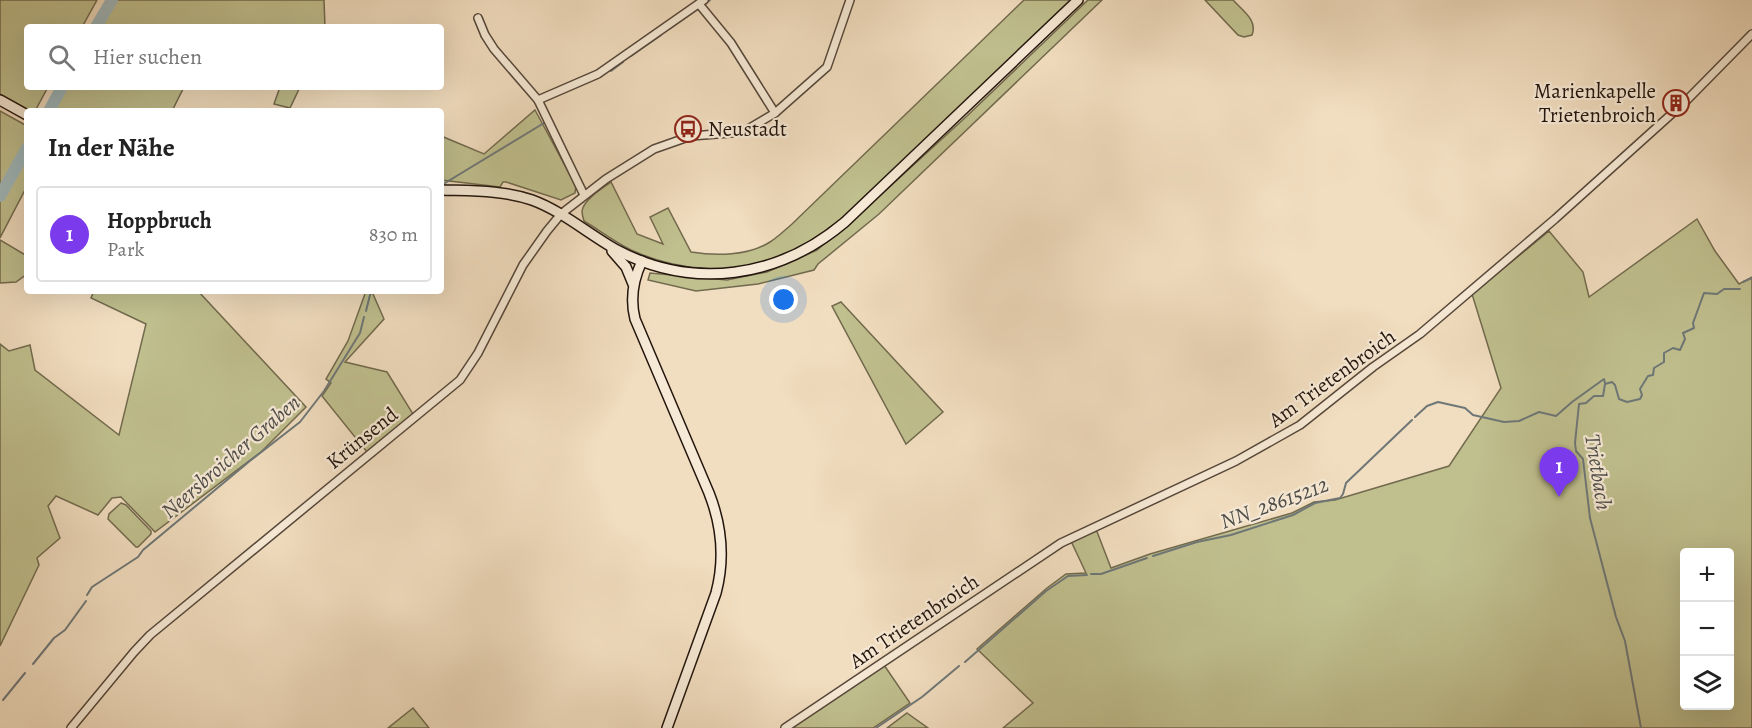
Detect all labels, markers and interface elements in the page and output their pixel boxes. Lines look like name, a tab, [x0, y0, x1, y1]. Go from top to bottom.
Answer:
search box	[24, 24, 444, 90]
icon: search	[45, 41, 78, 74]
text: Hier suchen	[93, 42, 202, 72]
place label: Marienkapelle Trietenbroich	[1534, 77, 1656, 129]
building icon: Marienkapelle Trietenbroich	[1661, 88, 1691, 118]
bus stop icon: Neustadt	[673, 114, 703, 144]
place label: Neustadt	[708, 115, 787, 143]
text: In der Nähe	[48, 130, 175, 165]
text: Hoppbruch	[107, 206, 212, 236]
text: 1	[66, 221, 73, 248]
text: 830 m	[369, 221, 418, 248]
text: Park	[107, 236, 145, 263]
your location	[769, 285, 798, 314]
street label: Am Trietenbroich	[1262, 322, 1401, 434]
water label: Neersbroicher Graben	[155, 388, 307, 526]
street label: Krünsend	[320, 400, 404, 476]
water label: Trietbach	[1577, 432, 1619, 512]
pin: 1	[1540, 448, 1578, 497]
water label: NN_28615212	[1216, 469, 1333, 536]
map controls	[1680, 548, 1734, 710]
button: +	[1680, 548, 1734, 602]
street label: Am Trietenbroich	[843, 567, 984, 675]
button: −	[1680, 602, 1734, 656]
button: layers	[1680, 656, 1734, 710]

